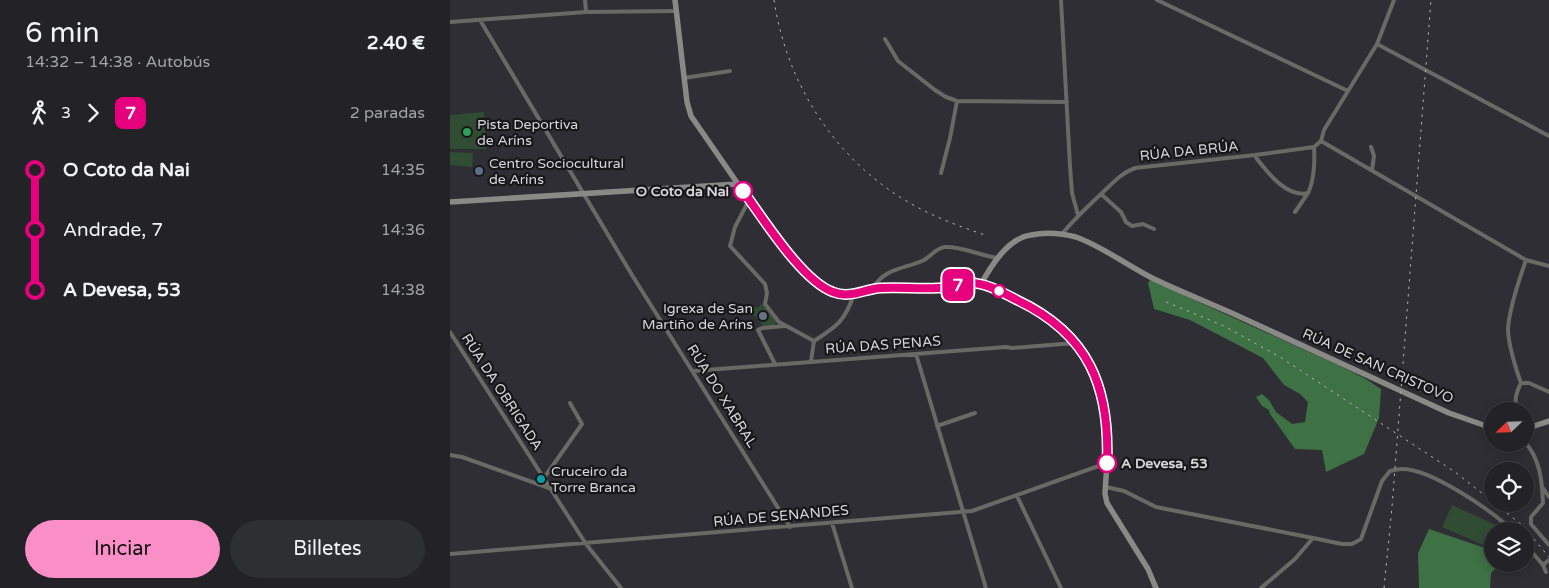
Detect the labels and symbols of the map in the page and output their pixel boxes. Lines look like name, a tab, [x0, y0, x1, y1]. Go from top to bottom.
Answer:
place label: Pista Deportiva de Aríns	[477, 116, 578, 149]
marker: Pista Deportiva de Aríns	[461, 126, 473, 138]
street label: RÚA DA BRÚA	[1139, 137, 1239, 165]
place label: Centro Sociocultural de Aríns	[489, 155, 624, 188]
marker: Centro Sociocultural de Aríns	[473, 165, 485, 177]
marker: O Coto da Nai	[733, 181, 753, 201]
place label: O Coto da Nai	[636, 183, 729, 200]
line badge: 7	[942, 269, 974, 301]
unlabelled marker	[992, 284, 1006, 298]
place label: Igrexa de San Martiño de Aríns	[642, 300, 753, 333]
marker: Igrexa de San Martiño de Aríns	[757, 310, 769, 322]
street label: RÚA DE SAN CRISTOVO	[1300, 325, 1456, 407]
street label: RÚA DA OBRIGADA	[458, 331, 546, 453]
street label: RÚA DAS PENAS	[825, 332, 942, 358]
street label: RÚA DO XABRAL	[683, 341, 761, 451]
north arrow	[1484, 402, 1534, 452]
marker: A Devesa, 53	[1097, 453, 1117, 473]
place label: A Devesa, 53	[1121, 455, 1208, 472]
place label: Cruceiro da Torre Branca	[551, 463, 636, 496]
marker: Cruceiro da Torre Branca	[535, 473, 547, 485]
street label: RÚA DE SENANDES	[713, 502, 850, 530]

